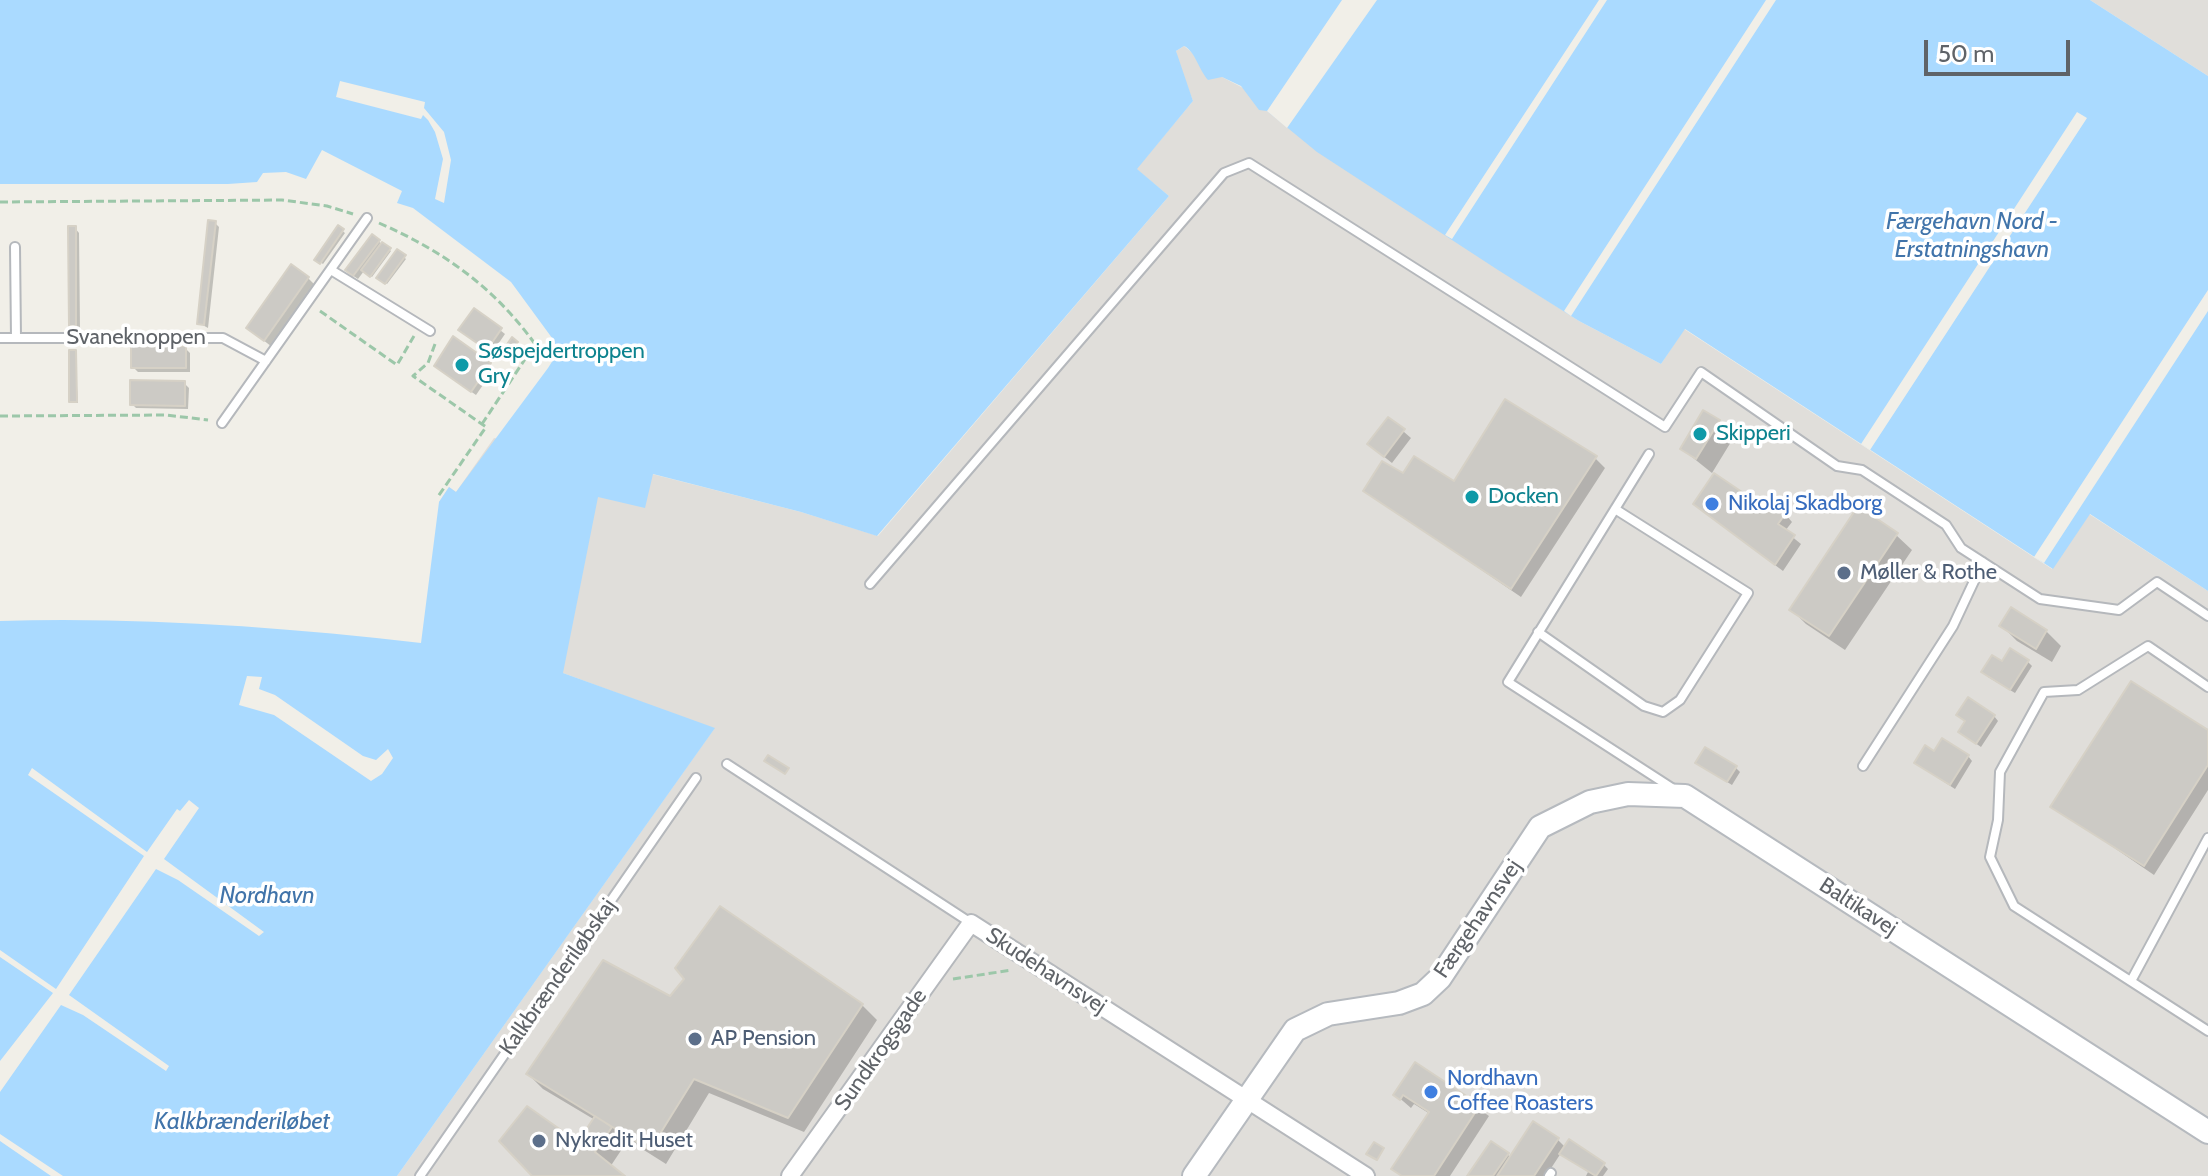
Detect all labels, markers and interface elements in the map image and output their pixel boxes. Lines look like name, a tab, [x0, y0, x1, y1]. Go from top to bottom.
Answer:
scale bar	[1928, 24, 2074, 74]
text: 50 m	[1938, 39, 1994, 68]
water label: Færgehavn Nord - Erstatningshavn	[1886, 208, 2058, 264]
street label: Svaneknoppen	[66, 325, 206, 351]
place label: Søspejdertroppen Gry	[478, 339, 645, 390]
marker: Søspejdertroppen Gry	[453, 356, 471, 374]
place label: Skipperi	[1716, 421, 1791, 447]
marker: Skipperi	[1691, 425, 1709, 443]
place label: Docken	[1488, 484, 1559, 510]
marker: Docken	[1463, 488, 1481, 506]
place label: Nikolaj Skadborg	[1728, 491, 1882, 517]
marker: Nikolaj Skadborg	[1703, 495, 1721, 513]
place label: Møller & Rothe	[1860, 560, 1997, 586]
marker: Møller & Rothe	[1835, 564, 1853, 582]
street label: Færgehavnsvej	[1429, 855, 1527, 983]
street label: Baltikavej	[1814, 872, 1902, 942]
water label: Nordhavn	[219, 882, 315, 910]
street label: Kalkbrænderiløbskaj	[494, 894, 622, 1060]
street label: Skudehavnsvej	[981, 922, 1111, 1020]
street label: Sundkrogsgade	[829, 984, 933, 1116]
place label: AP Pension	[711, 1026, 816, 1052]
marker: AP Pension	[686, 1030, 704, 1048]
place label: Nordhavn Coffee Roasters	[1447, 1066, 1593, 1118]
marker: Nordhavn Coffee Roasters	[1422, 1083, 1440, 1101]
water label: Kalkbrænderiløbet	[154, 1108, 330, 1136]
place label: Nykredit Huset	[555, 1128, 693, 1154]
marker: Nykredit Huset	[530, 1132, 548, 1150]

